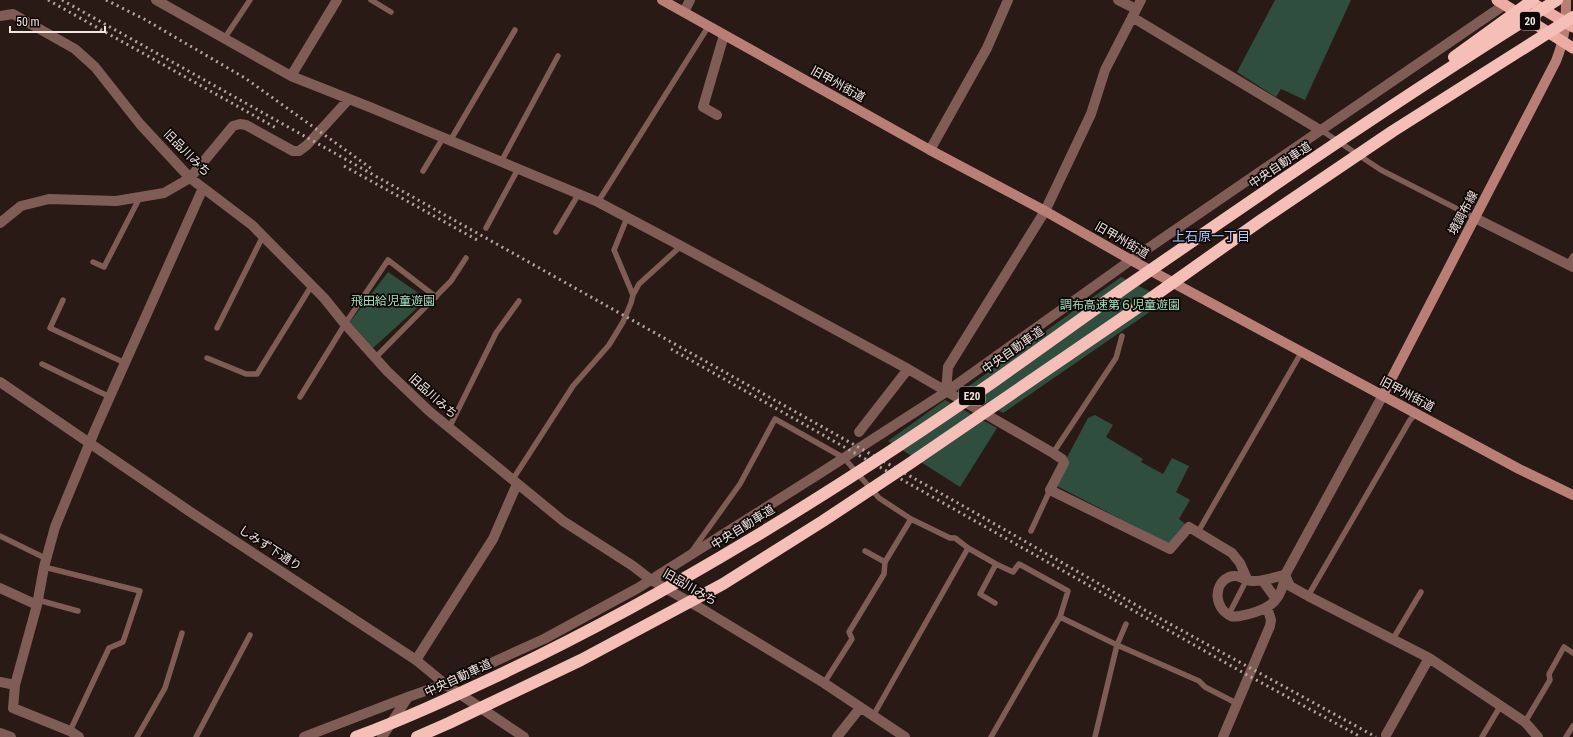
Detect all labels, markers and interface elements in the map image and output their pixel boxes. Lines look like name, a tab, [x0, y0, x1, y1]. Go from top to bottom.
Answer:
scale bar	[10, 8, 105, 34]
road number: 20	[1520, 12, 1540, 30]
text: 50 m	[16, 15, 40, 29]
street label: 旧甲州街道	[808, 63, 868, 105]
street label: 旧品川みち	[161, 127, 213, 179]
street label: 中央自動車道	[1246, 139, 1314, 191]
street label: 境調布線	[1446, 189, 1480, 237]
street label: 旧甲州街道	[1093, 219, 1151, 261]
district label: 上石原一丁目	[1172, 229, 1250, 244]
park label: 飛田給児童遊園	[351, 294, 435, 308]
park label: 調布高速第６児童遊園	[1060, 298, 1180, 312]
street label: 中央自動車道	[979, 324, 1047, 376]
street label: 旧品川みち	[406, 371, 460, 421]
street label: 旧甲州街道	[1377, 374, 1437, 414]
road number: E20	[959, 387, 985, 405]
street label: 中央自動車道	[709, 502, 777, 552]
street label: しみず下通り	[236, 523, 304, 573]
street label: 旧品川みち	[661, 566, 719, 608]
street label: 中央自動車道	[422, 656, 494, 700]

